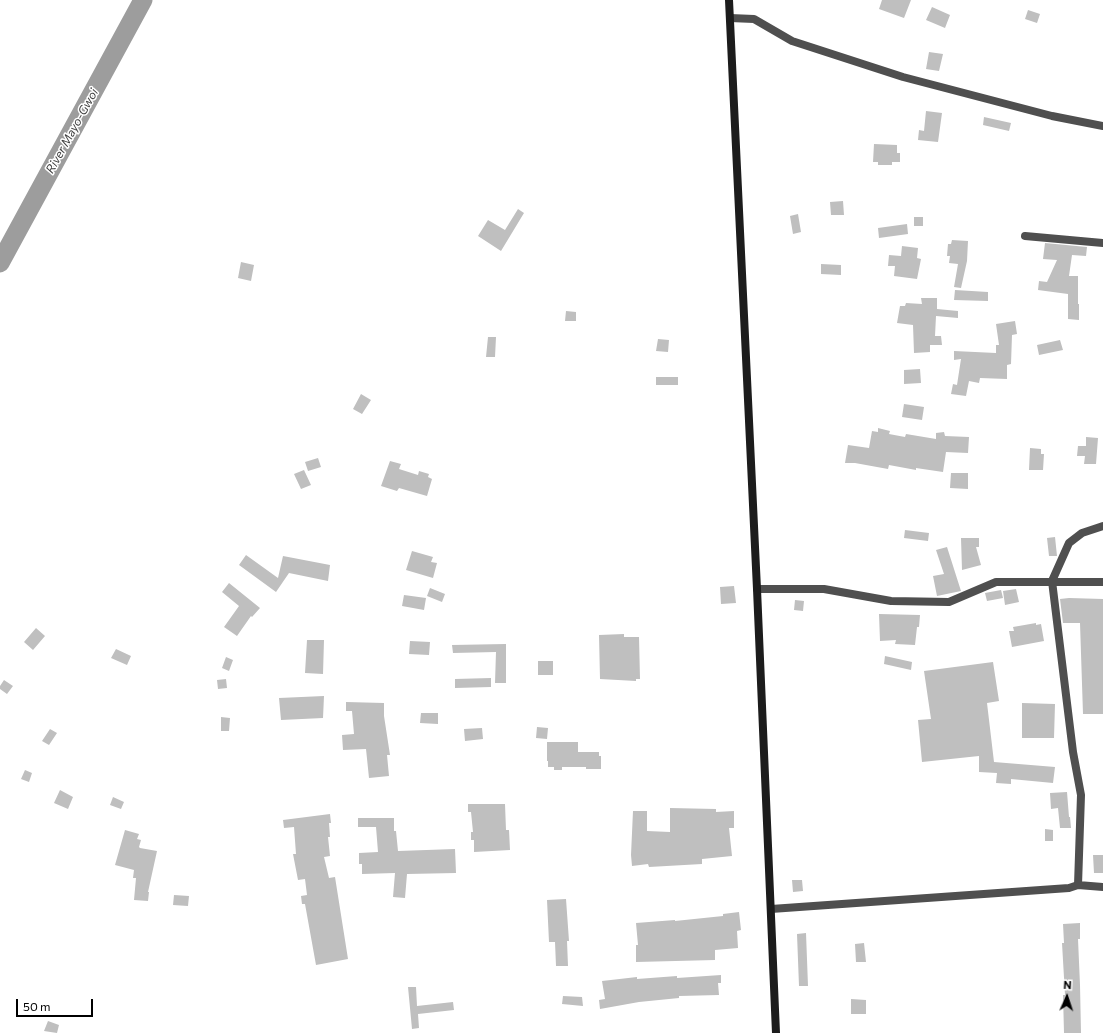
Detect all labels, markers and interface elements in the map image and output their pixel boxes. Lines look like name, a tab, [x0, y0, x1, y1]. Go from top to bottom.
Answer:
water label: River Mayo-Gwoi	[43, 86, 101, 176]
north arrow	[1047, 977, 1087, 1017]
text: N	[1063, 978, 1072, 991]
scale bar	[18, 991, 95, 1017]
text: 50 m	[23, 999, 51, 1013]

